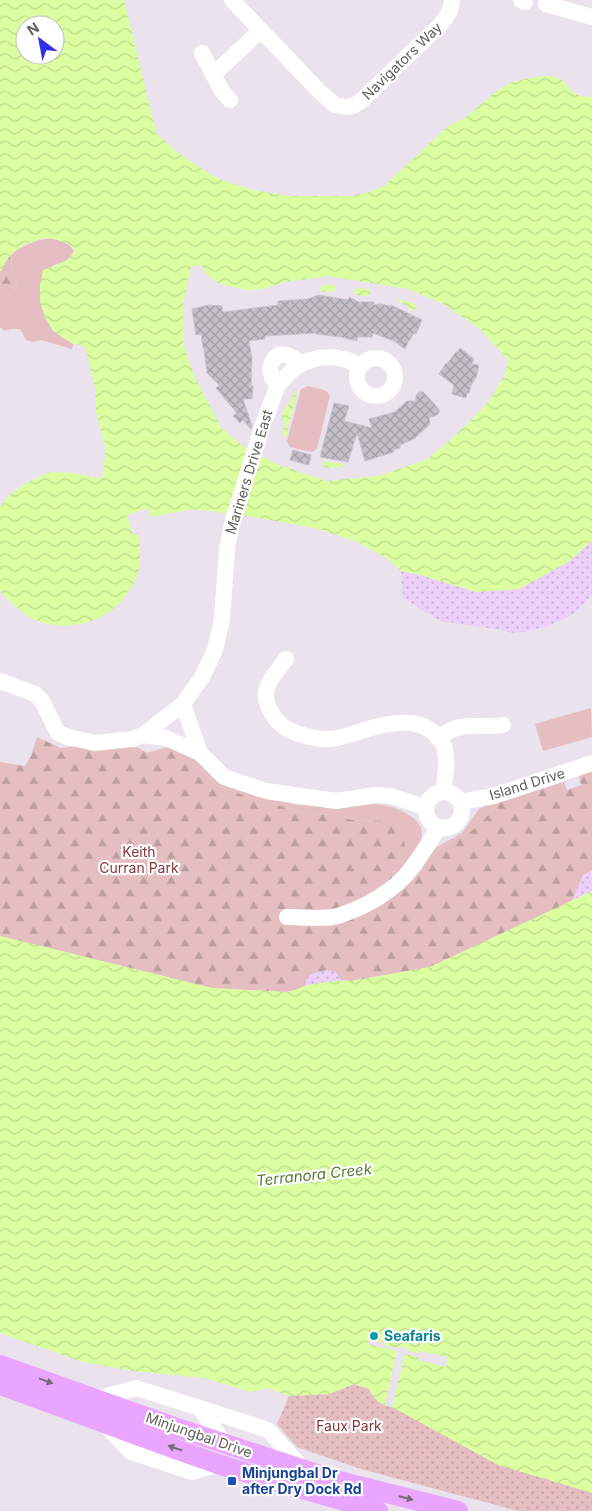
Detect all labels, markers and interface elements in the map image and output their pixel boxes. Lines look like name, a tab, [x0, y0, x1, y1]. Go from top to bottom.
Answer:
north arrow	[15, 15, 65, 65]
street label: Navigators Way	[358, 18, 445, 103]
text: N	[24, 19, 42, 39]
street label: Mariners Drive East	[221, 407, 276, 536]
street label: Island Drive	[487, 764, 567, 803]
park label: Keith Curran Park	[99, 843, 179, 876]
water label: Terranora Creek	[255, 1159, 373, 1190]
place label: Seafaris	[384, 1327, 441, 1344]
marker: Seafaris	[368, 1330, 380, 1342]
one-way arrow	[39, 1377, 54, 1385]
street label: Minjungbal Drive	[144, 1408, 255, 1461]
park label: Faux Park	[316, 1417, 382, 1434]
one-way arrow	[167, 1444, 182, 1451]
place label: Minjungbal Dr after Dry Dock Rd	[242, 1464, 362, 1497]
marker: Minjungbal Dr after Dry Dock Rd	[226, 1475, 238, 1487]
one-way arrow	[399, 1494, 414, 1502]

